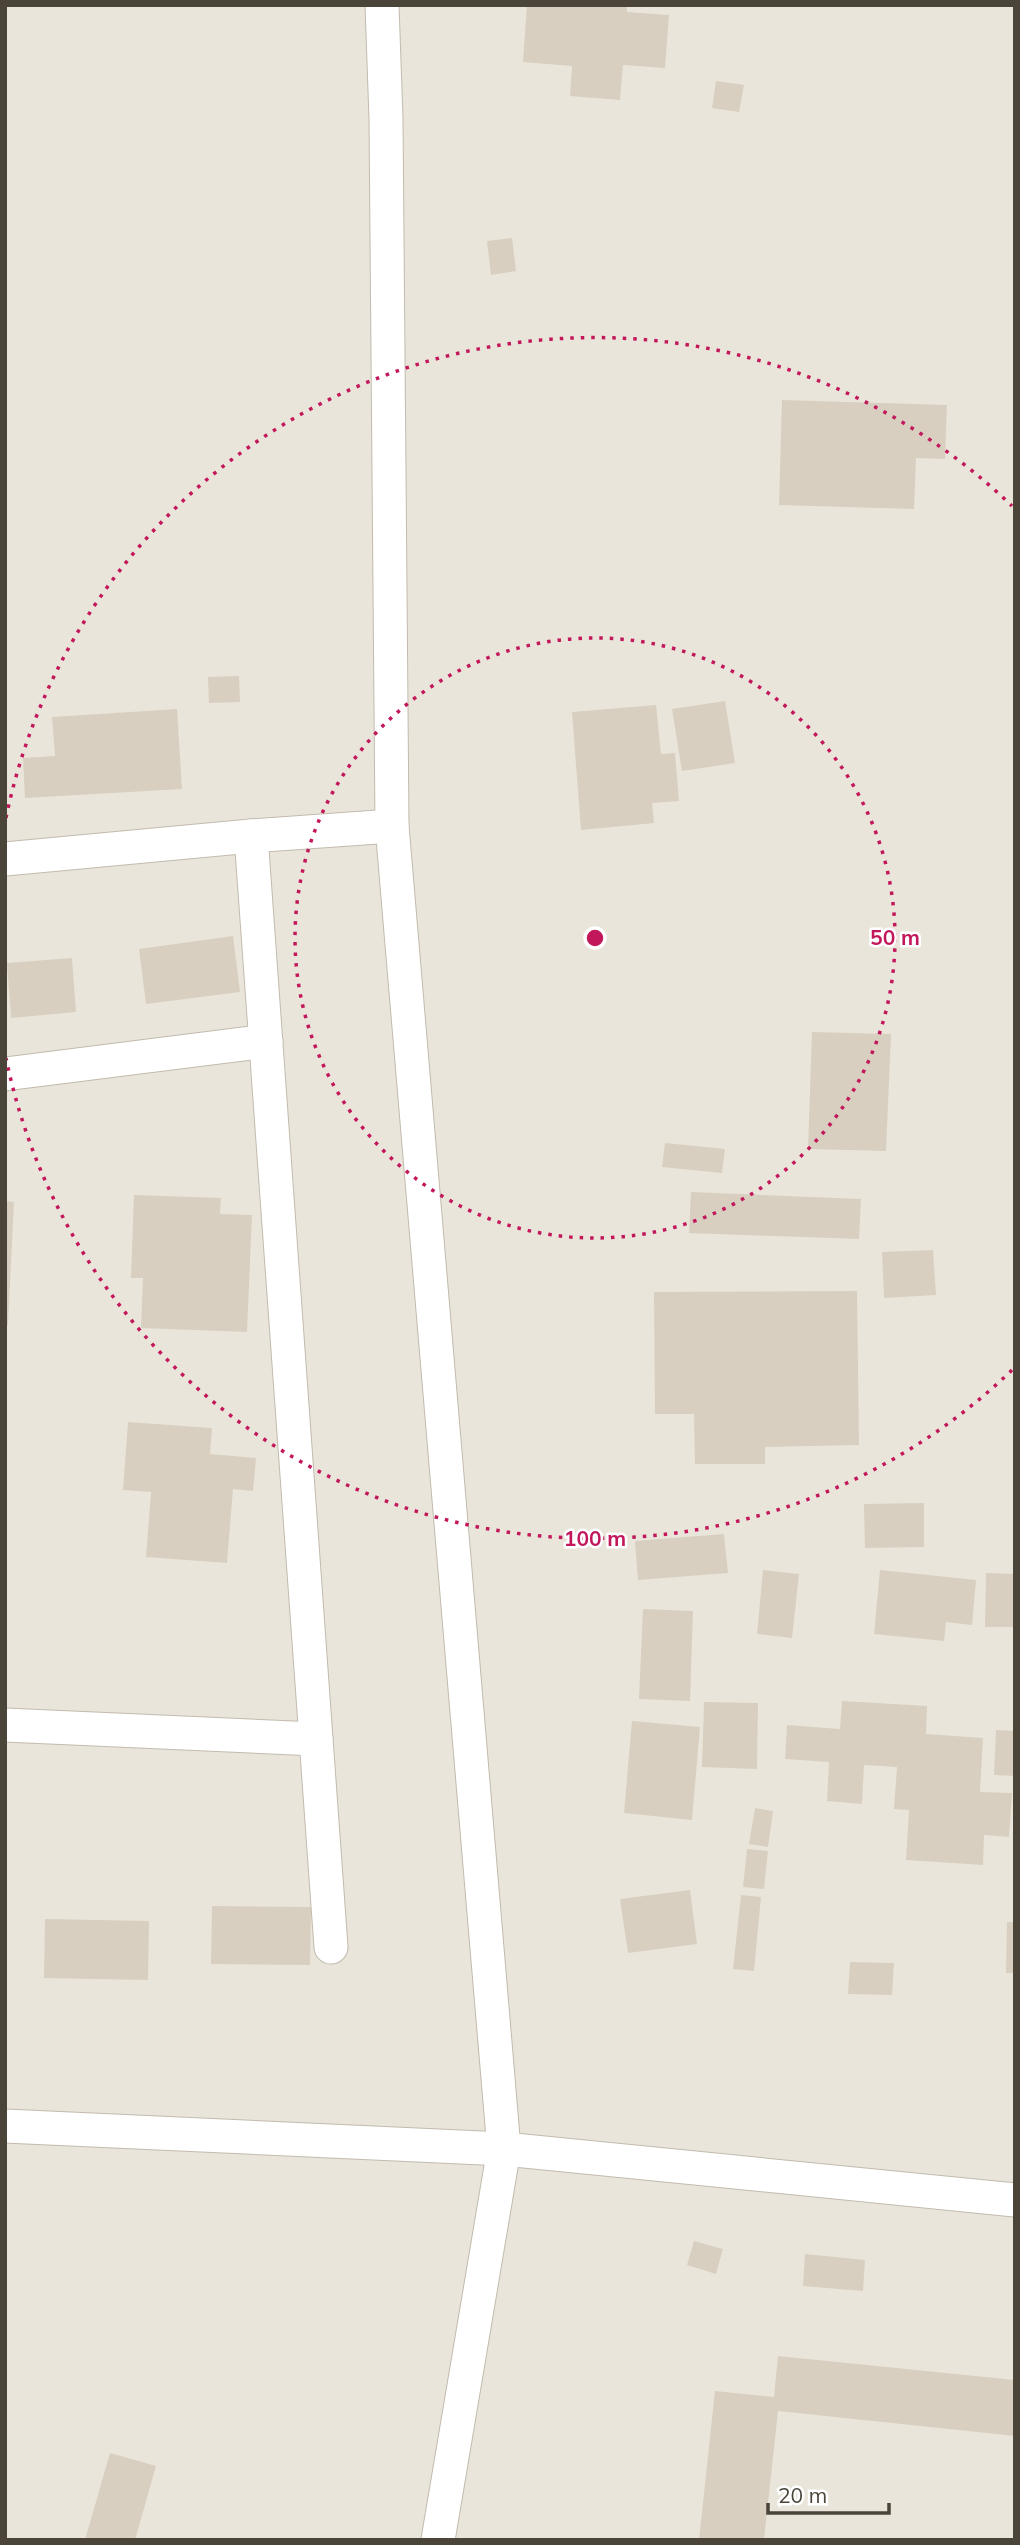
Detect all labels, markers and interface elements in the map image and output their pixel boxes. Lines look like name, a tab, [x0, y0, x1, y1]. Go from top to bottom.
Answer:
text: 50 m	[870, 924, 920, 950]
centre of rings	[583, 926, 607, 950]
text: 100 m	[564, 1525, 626, 1551]
scale bar	[768, 2472, 889, 2516]
text: 20 m	[778, 2482, 827, 2508]

